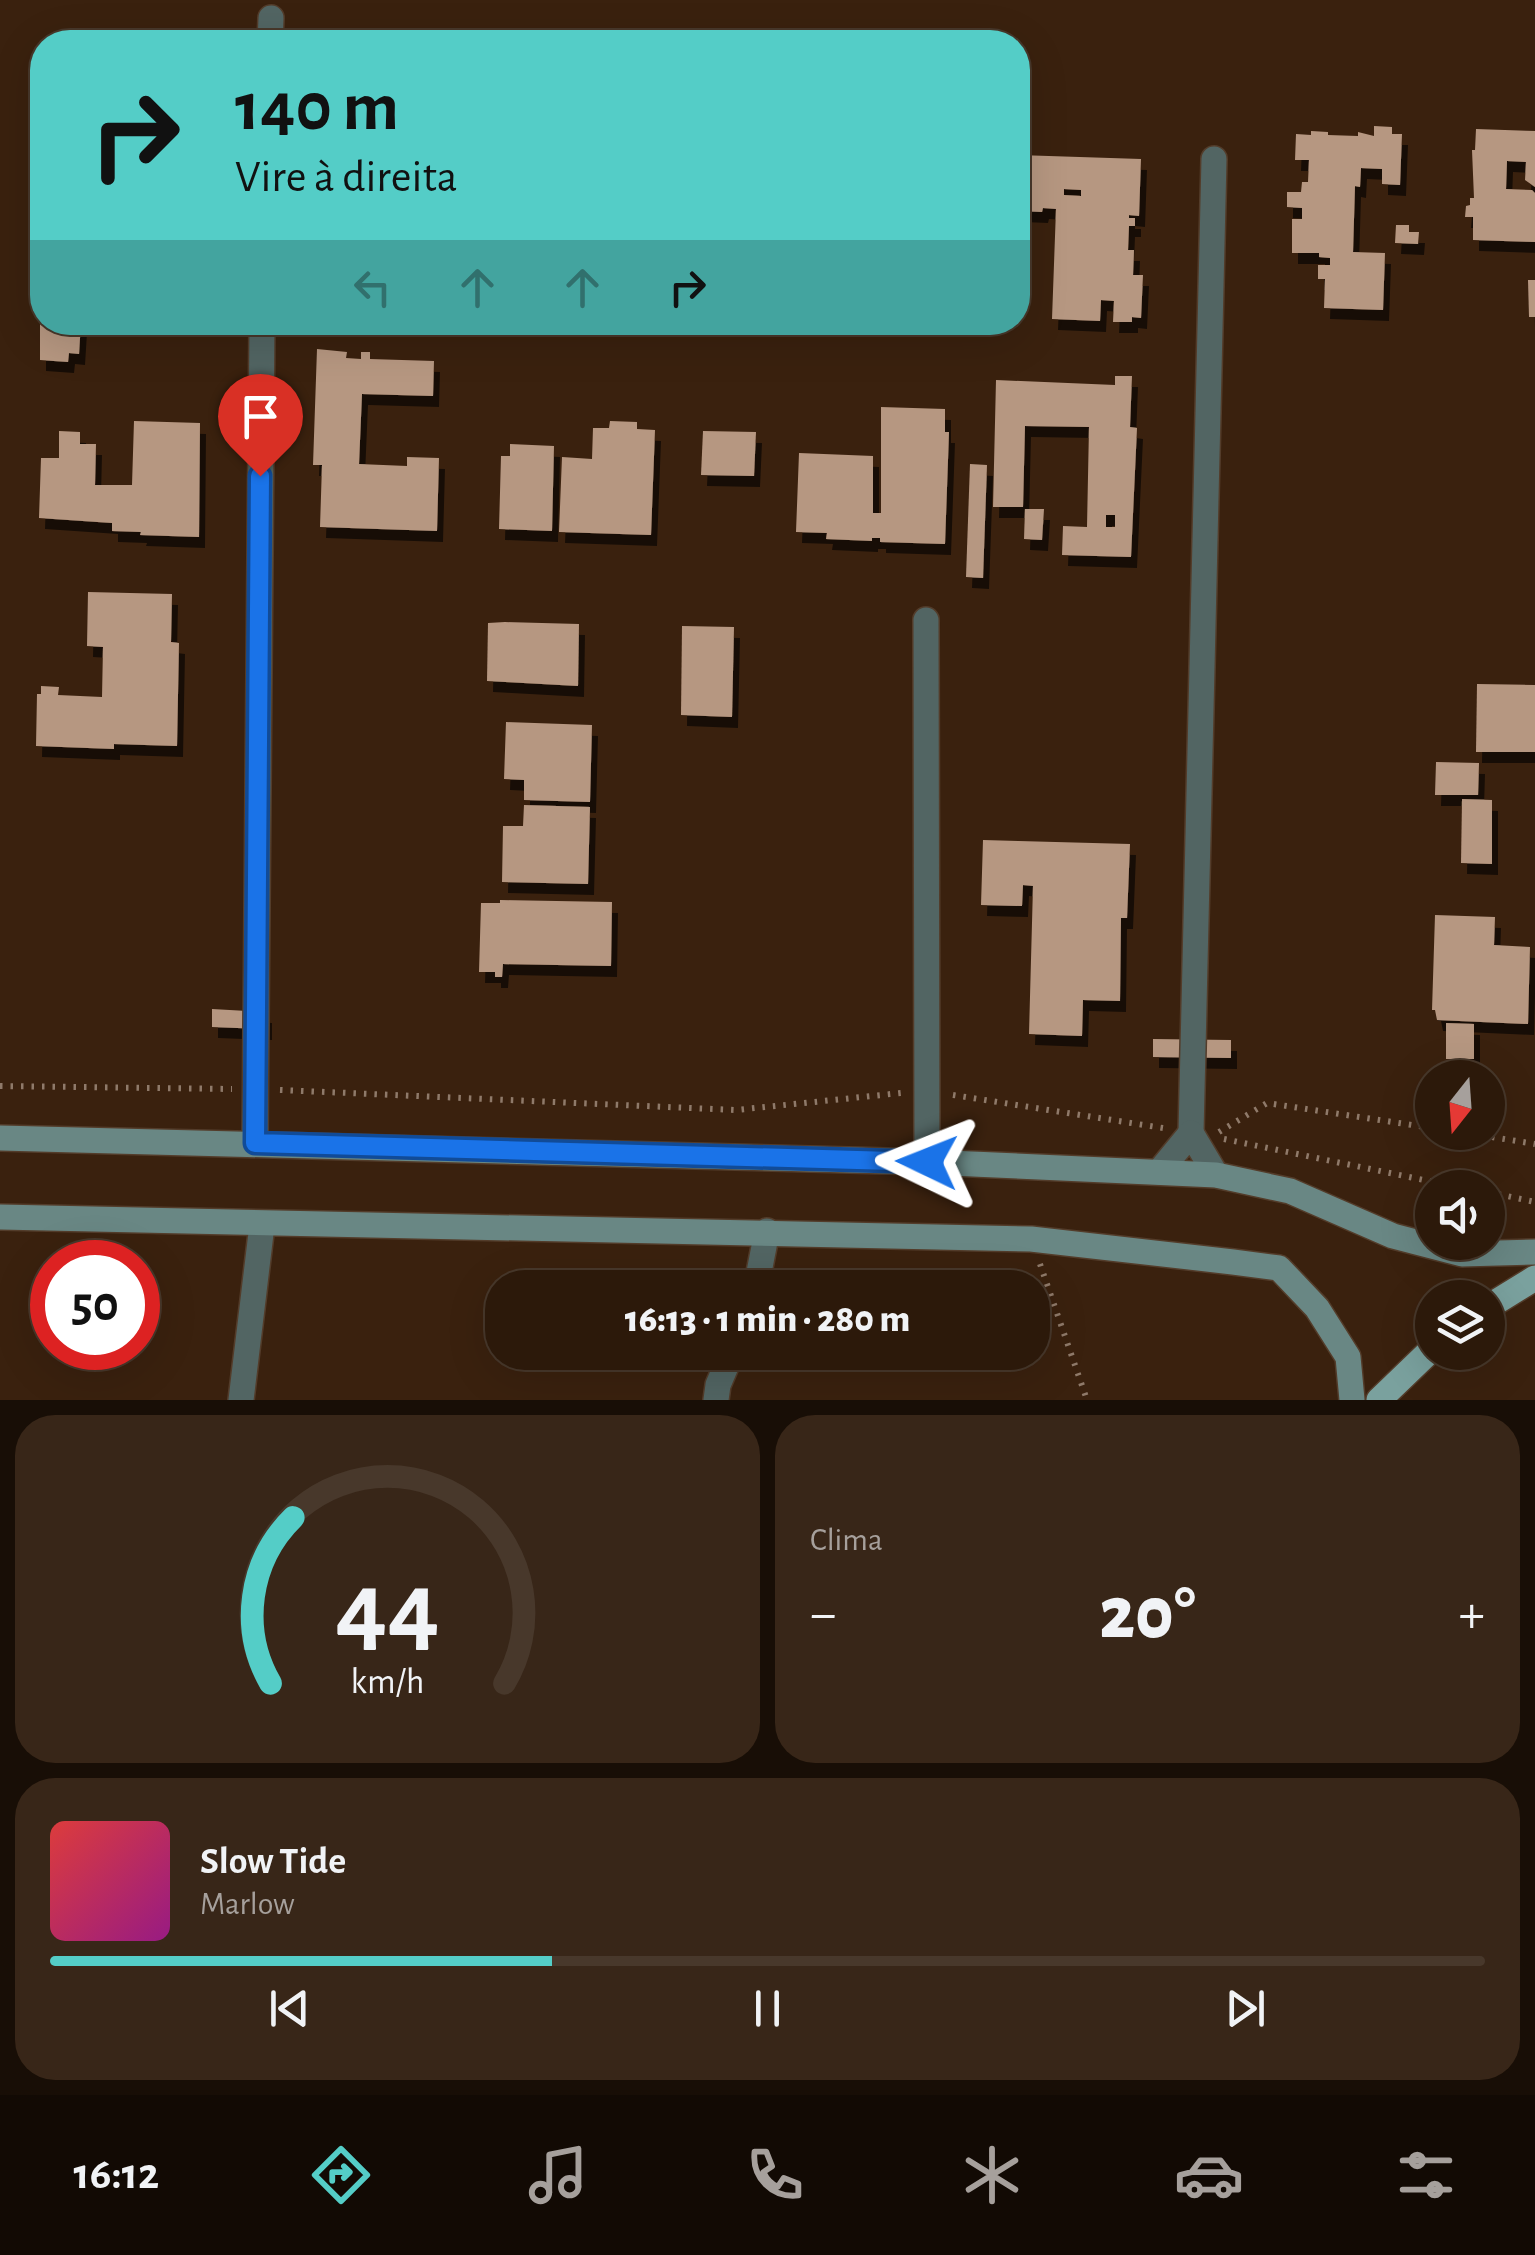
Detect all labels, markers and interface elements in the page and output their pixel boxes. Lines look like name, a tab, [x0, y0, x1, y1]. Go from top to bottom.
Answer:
icon: right	[70, 70, 200, 200]
text: 140 m	[235, 73, 399, 143]
text: Vire à direita	[235, 155, 458, 200]
icon: left	[345, 260, 400, 315]
icon: ahead	[450, 260, 505, 315]
icon: ahead	[555, 260, 610, 315]
icon: right	[660, 260, 715, 315]
pin	[218, 374, 303, 477]
icon: arrive	[233, 389, 288, 444]
north arrow	[1415, 1060, 1505, 1150]
map controls	[1415, 1060, 1505, 1370]
position arrow	[875, 1110, 979, 1214]
button: sound	[1415, 1170, 1505, 1260]
speed limit sign: 50	[30, 1240, 160, 1370]
button: layers	[1415, 1280, 1505, 1370]
text: 16:13 · 1 min · 280 m	[625, 1301, 910, 1339]
text: Clima	[810, 1524, 883, 1556]
text: 44	[335, 1558, 440, 1662]
text: 20°	[1099, 1577, 1196, 1652]
text: −	[810, 1587, 836, 1642]
text: +	[1459, 1587, 1485, 1642]
text: km/h	[351, 1664, 424, 1700]
text: Slow Tide	[200, 1843, 346, 1881]
text: Marlow	[200, 1888, 295, 1920]
icon: previous	[262, 1981, 317, 2036]
icon: pause	[740, 1981, 795, 2036]
icon: next	[1218, 1981, 1273, 2036]
icon: directions	[306, 2140, 376, 2210]
icon: music	[523, 2140, 593, 2210]
icon: phone	[740, 2140, 810, 2210]
icon: climate	[957, 2140, 1027, 2210]
icon: car	[1174, 2140, 1244, 2210]
icon: filters	[1391, 2140, 1461, 2210]
text: 16:12	[74, 2152, 159, 2197]

